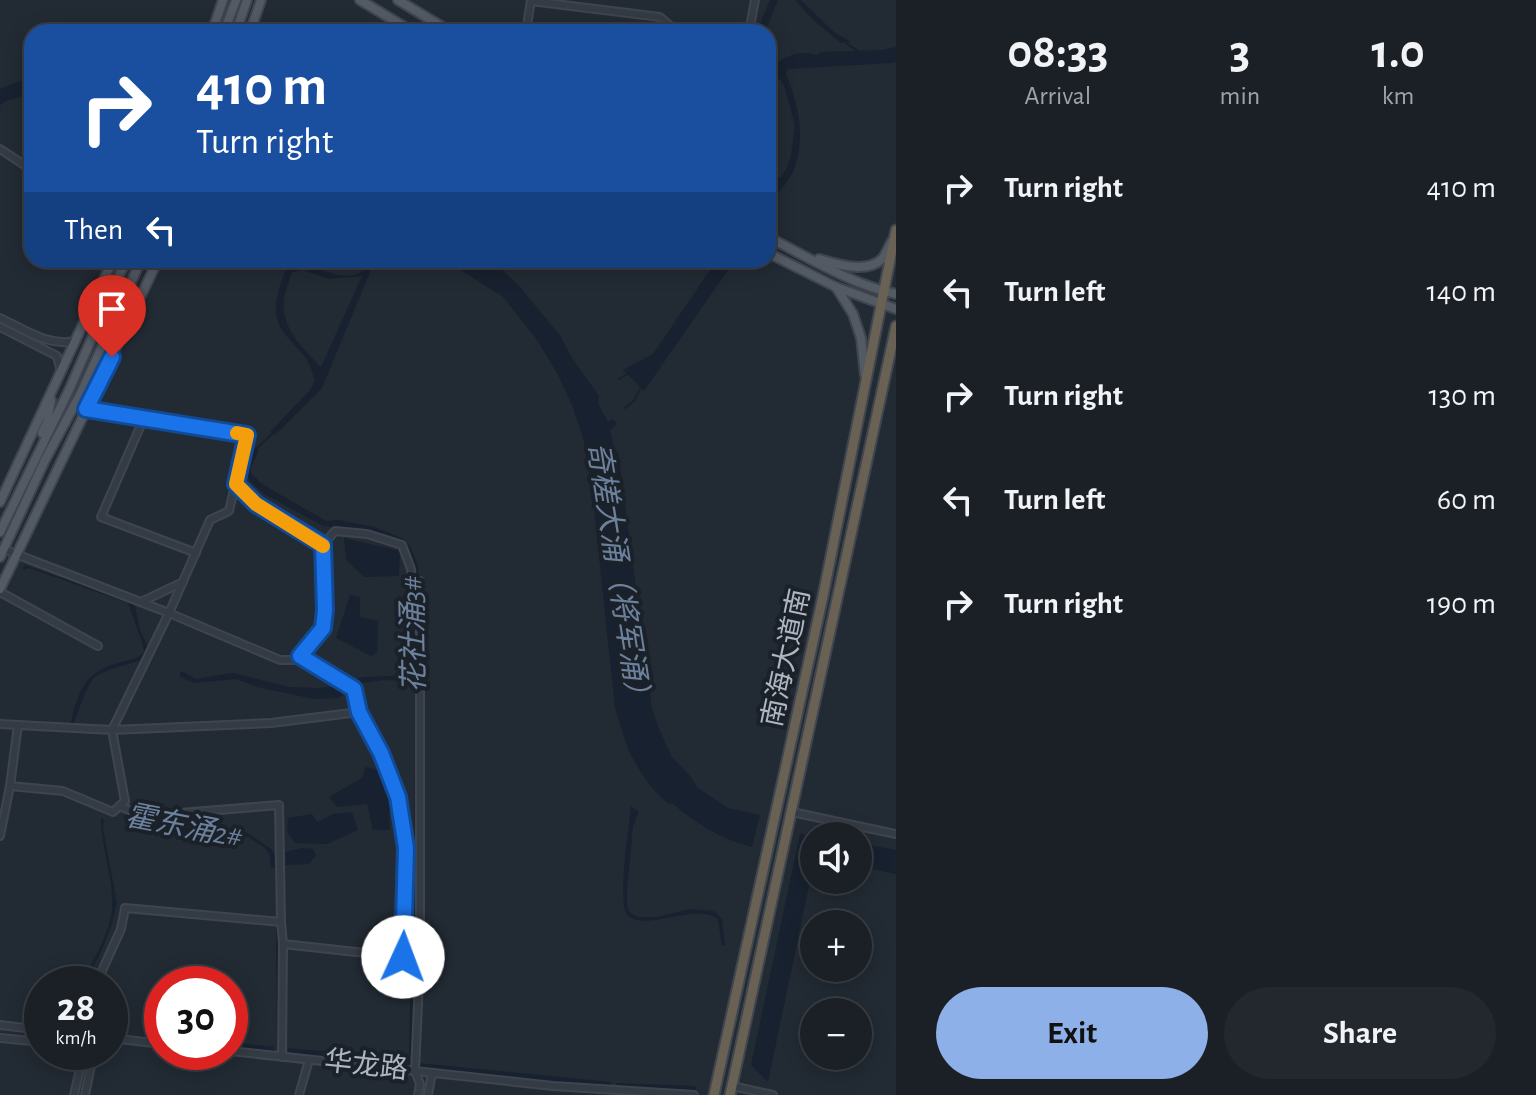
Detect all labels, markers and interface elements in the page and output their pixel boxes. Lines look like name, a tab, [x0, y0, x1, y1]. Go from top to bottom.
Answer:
text: 08:33	[1007, 29, 1108, 77]
text: 3	[1230, 29, 1250, 77]
text: 1.0	[1371, 29, 1425, 77]
icon: right	[64, 56, 168, 160]
text: 410 m	[196, 59, 327, 115]
text: Arrival	[1024, 83, 1091, 109]
text: min	[1220, 83, 1260, 109]
text: km	[1382, 83, 1414, 109]
text: Turn right	[196, 124, 333, 160]
icon: right	[936, 166, 980, 210]
text: Turn right	[1004, 173, 1123, 203]
text: 410 m	[1426, 173, 1496, 203]
icon: left	[139, 208, 183, 252]
text: Then	[64, 215, 123, 245]
icon: left	[936, 270, 980, 314]
pin	[78, 275, 146, 357]
text: Turn left	[1004, 277, 1105, 307]
text: 140 m	[1426, 277, 1496, 307]
icon: arrive	[90, 287, 134, 331]
icon: right	[936, 374, 980, 418]
text: Turn right	[1004, 381, 1123, 411]
text: 130 m	[1429, 381, 1496, 411]
water label: 奇槎大涌（将军涌）	[582, 440, 656, 712]
icon: left	[936, 478, 980, 522]
text: Turn left	[1004, 485, 1105, 515]
text: 60 m	[1437, 485, 1496, 515]
water label: 花社涌3#	[396, 575, 430, 693]
icon: right	[936, 582, 980, 626]
street label: 南海大道南	[757, 586, 815, 729]
text: Turn right	[1004, 589, 1123, 619]
text: 190 m	[1427, 589, 1496, 619]
water label: 霍东涌2#	[123, 799, 246, 853]
map controls	[800, 822, 872, 1070]
button: sound	[800, 822, 872, 894]
button: +	[800, 910, 872, 982]
position arrow	[361, 915, 445, 999]
speed limit sign: 30	[144, 966, 248, 1070]
button: Exit	[936, 987, 1208, 1079]
button: Share	[1224, 987, 1496, 1079]
text: 28	[57, 988, 95, 1028]
button: −	[800, 998, 872, 1070]
text: km/h	[55, 1028, 97, 1048]
street label: 华龙路	[323, 1046, 409, 1084]

